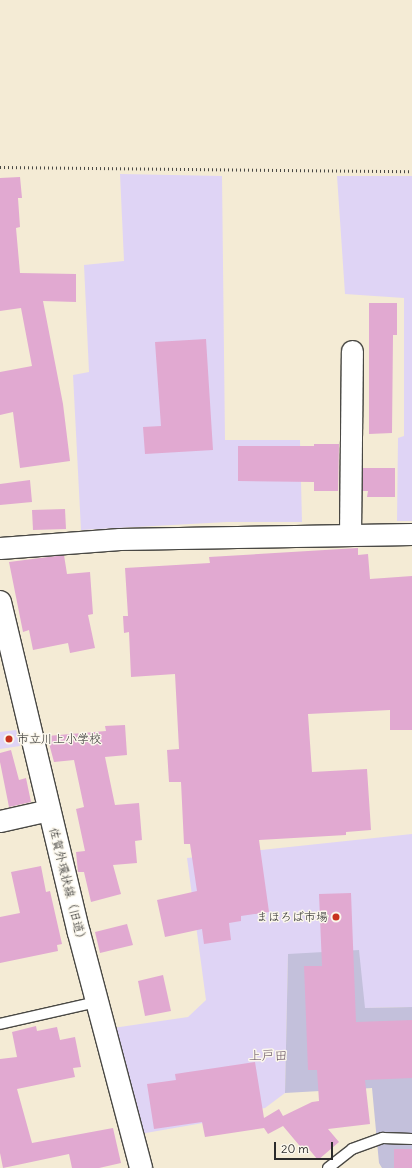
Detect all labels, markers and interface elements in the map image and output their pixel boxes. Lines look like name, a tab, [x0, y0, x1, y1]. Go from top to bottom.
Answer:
place label: 市立川上小学校	[17, 732, 101, 746]
marker: 市立川上小学校	[4, 734, 14, 744]
street label: 佐賀外環状線（旧道）	[46, 826, 90, 946]
place label: まほろば市場	[256, 910, 328, 924]
marker: まほろば市場	[331, 912, 341, 922]
district label: 上戸田	[249, 1048, 287, 1064]
scale bar	[276, 1134, 335, 1160]
text: 20 m	[281, 1141, 309, 1156]

